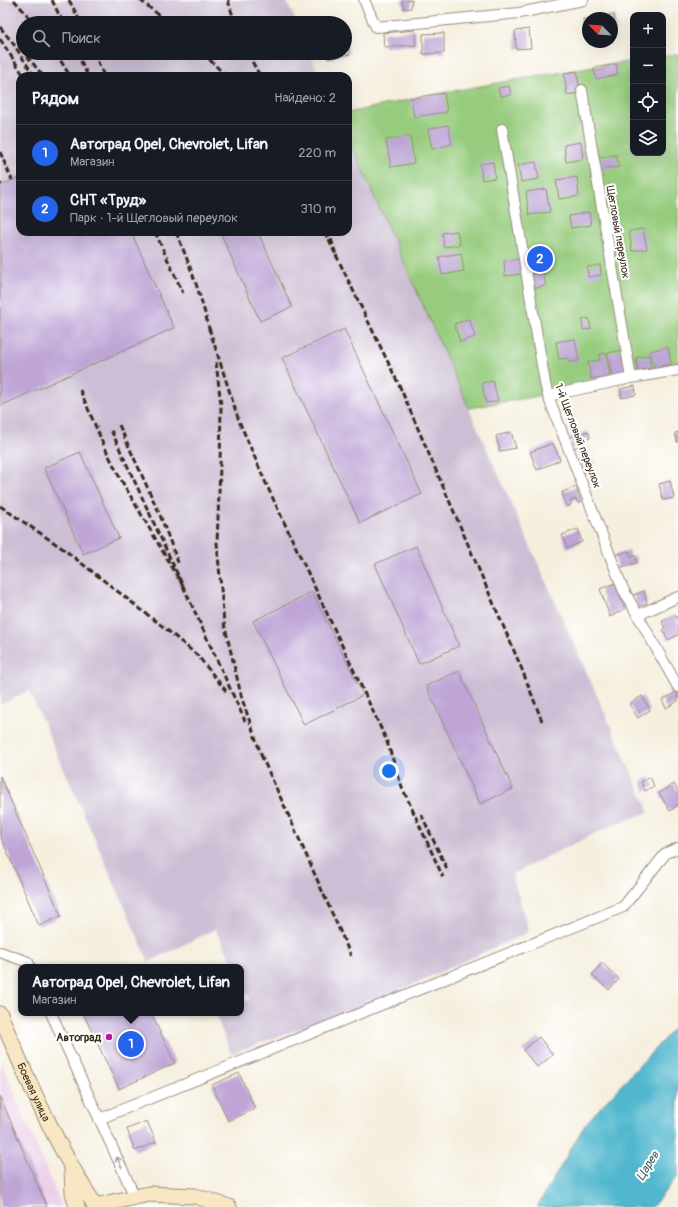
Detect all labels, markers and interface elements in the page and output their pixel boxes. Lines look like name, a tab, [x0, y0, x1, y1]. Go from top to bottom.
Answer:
north arrow	[582, 12, 618, 48]
map controls	[630, 12, 666, 156]
button: +	[630, 12, 666, 48]
search box	[16, 16, 352, 60]
icon: search	[30, 27, 52, 49]
text: Поиск	[62, 29, 101, 48]
button: −	[630, 48, 666, 84]
button: locate	[630, 84, 666, 120]
text: Рядом	[32, 88, 79, 109]
text: Найдено: 2	[274, 90, 336, 106]
button: layers	[630, 120, 666, 156]
text: Автоград Opel, Chevrolet, Lifan	[70, 135, 268, 154]
text: 1	[42, 145, 48, 161]
text: 220 m	[298, 145, 336, 161]
text: Магазин	[70, 154, 114, 170]
street label: Щегловый переулок	[603, 184, 633, 280]
text: СНТ «Труд»	[70, 191, 146, 210]
text: 2	[41, 201, 49, 217]
text: 310 m	[300, 201, 336, 217]
text: Парк · 1-й Щегловый переулок	[70, 210, 238, 226]
pin: 2	[527, 244, 553, 274]
street label: 1-й Щегловый переулок	[552, 382, 604, 491]
your location	[379, 761, 399, 781]
popup	[18, 964, 244, 1016]
text: Автоград Opel, Chevrolet, Lifan	[32, 973, 230, 992]
text: Магазин	[32, 992, 76, 1008]
pin: 1	[118, 1029, 144, 1059]
place label: Автоград	[56, 1031, 101, 1044]
marker: Автоград	[104, 1032, 114, 1042]
street label: Боевая улица	[15, 1060, 53, 1124]
water label: Царев	[633, 1148, 663, 1183]
one-way arrow	[115, 1156, 122, 1168]

